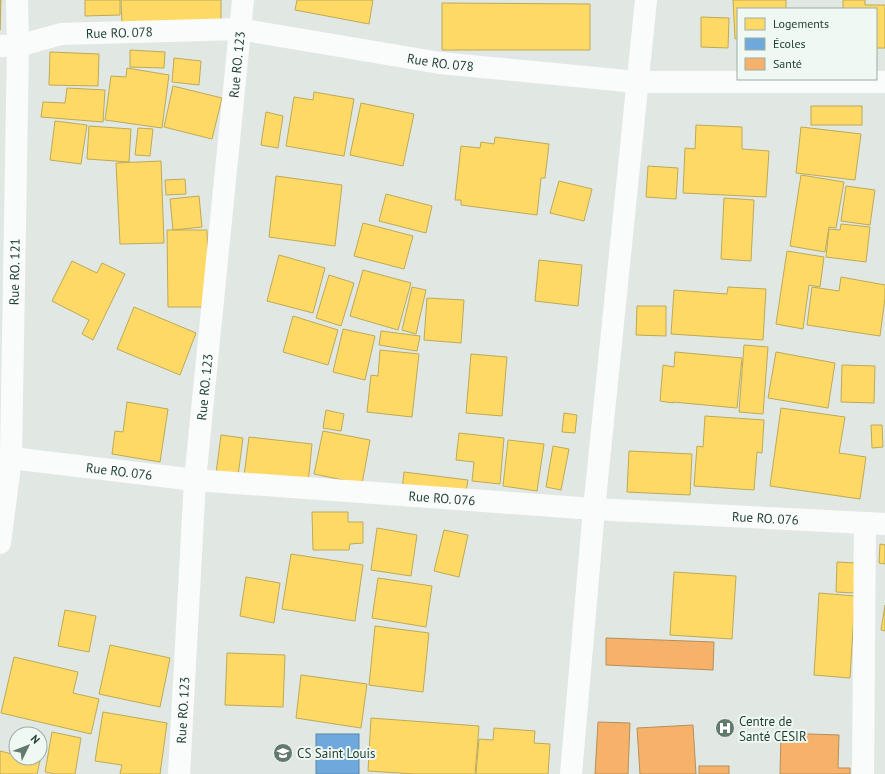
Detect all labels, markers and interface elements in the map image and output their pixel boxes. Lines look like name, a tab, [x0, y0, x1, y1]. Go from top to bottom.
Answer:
legend	[737, 8, 877, 80]
text: Logements	[773, 16, 829, 31]
street label: Rue RO. 078	[86, 23, 153, 42]
street label: Rue RO. 123	[225, 30, 249, 99]
text: Écoles	[773, 36, 806, 51]
street label: Rue RO. 078	[406, 50, 475, 75]
text: Santé	[773, 56, 802, 71]
street label: Rue RO. 121	[6, 238, 24, 305]
street label: Rue RO. 123	[193, 353, 217, 421]
street label: Rue RO. 076	[85, 459, 153, 484]
street label: Rue RO. 076	[408, 488, 476, 509]
street label: Rue RO. 076	[732, 508, 799, 529]
street label: Rue RO. 123	[173, 676, 193, 744]
place label: Centre de Santé CESIR	[739, 713, 807, 745]
hospital icon: Centre de Santé CESIR	[714, 717, 736, 739]
north arrow	[8, 726, 48, 766]
text: N	[28, 732, 43, 747]
school or university icon: CS Saint Louis	[272, 742, 294, 764]
place label: CS Saint Louis	[297, 745, 376, 762]

